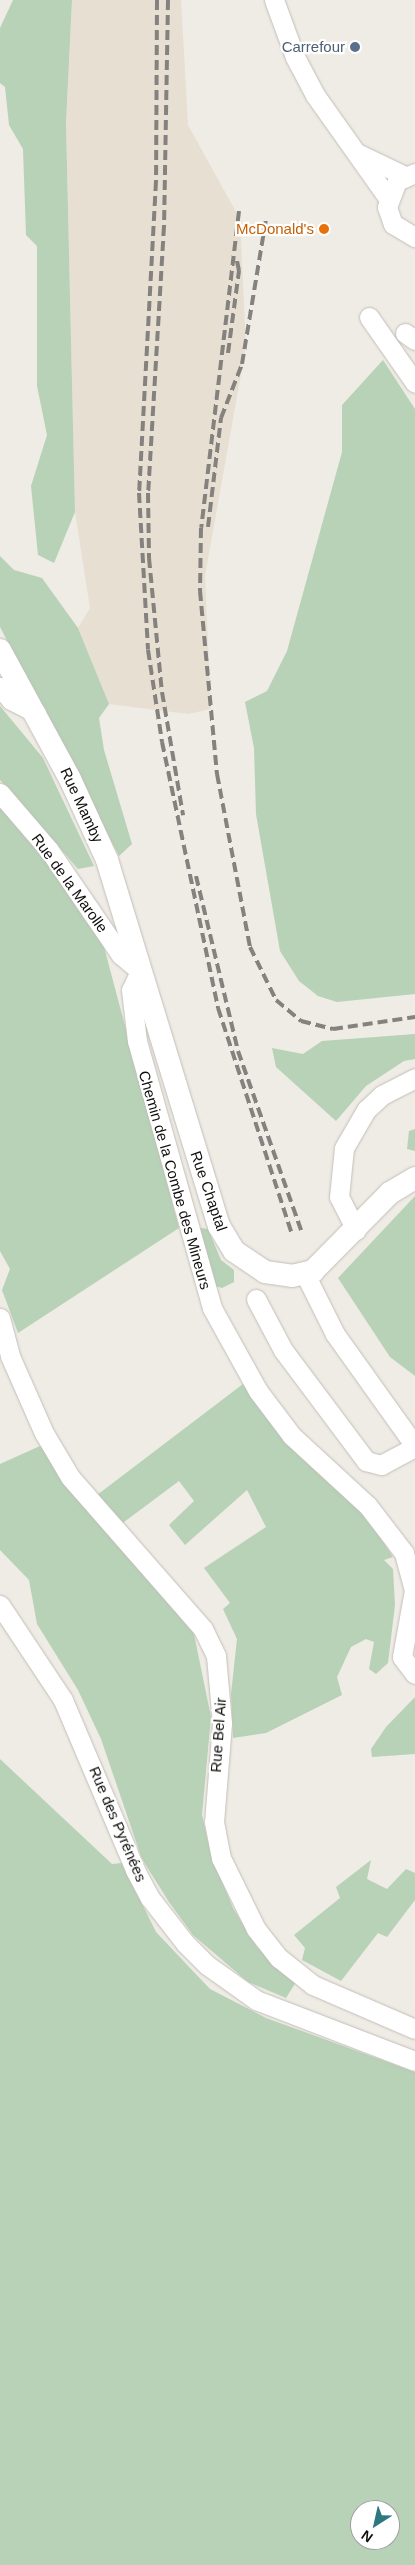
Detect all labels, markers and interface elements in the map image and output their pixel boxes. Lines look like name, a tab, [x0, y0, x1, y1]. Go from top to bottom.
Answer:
place label: Carrefour	[282, 38, 345, 56]
marker: Carrefour	[349, 41, 361, 53]
place label: McDonald's	[236, 220, 314, 238]
marker: McDonald's	[318, 223, 330, 235]
street label: Rue Mamby	[57, 765, 107, 845]
street label: Rue de la Marolle	[28, 830, 112, 936]
street label: Chemin de la Combe des Mineurs	[135, 1069, 215, 1291]
street label: Rue Chaptal	[187, 1149, 231, 1233]
street label: Rue Bel Air	[206, 1697, 230, 1773]
street label: Rue des Pyrénées	[86, 1764, 150, 1884]
north arrow	[350, 2500, 400, 2550]
text: N	[358, 2527, 376, 2546]

